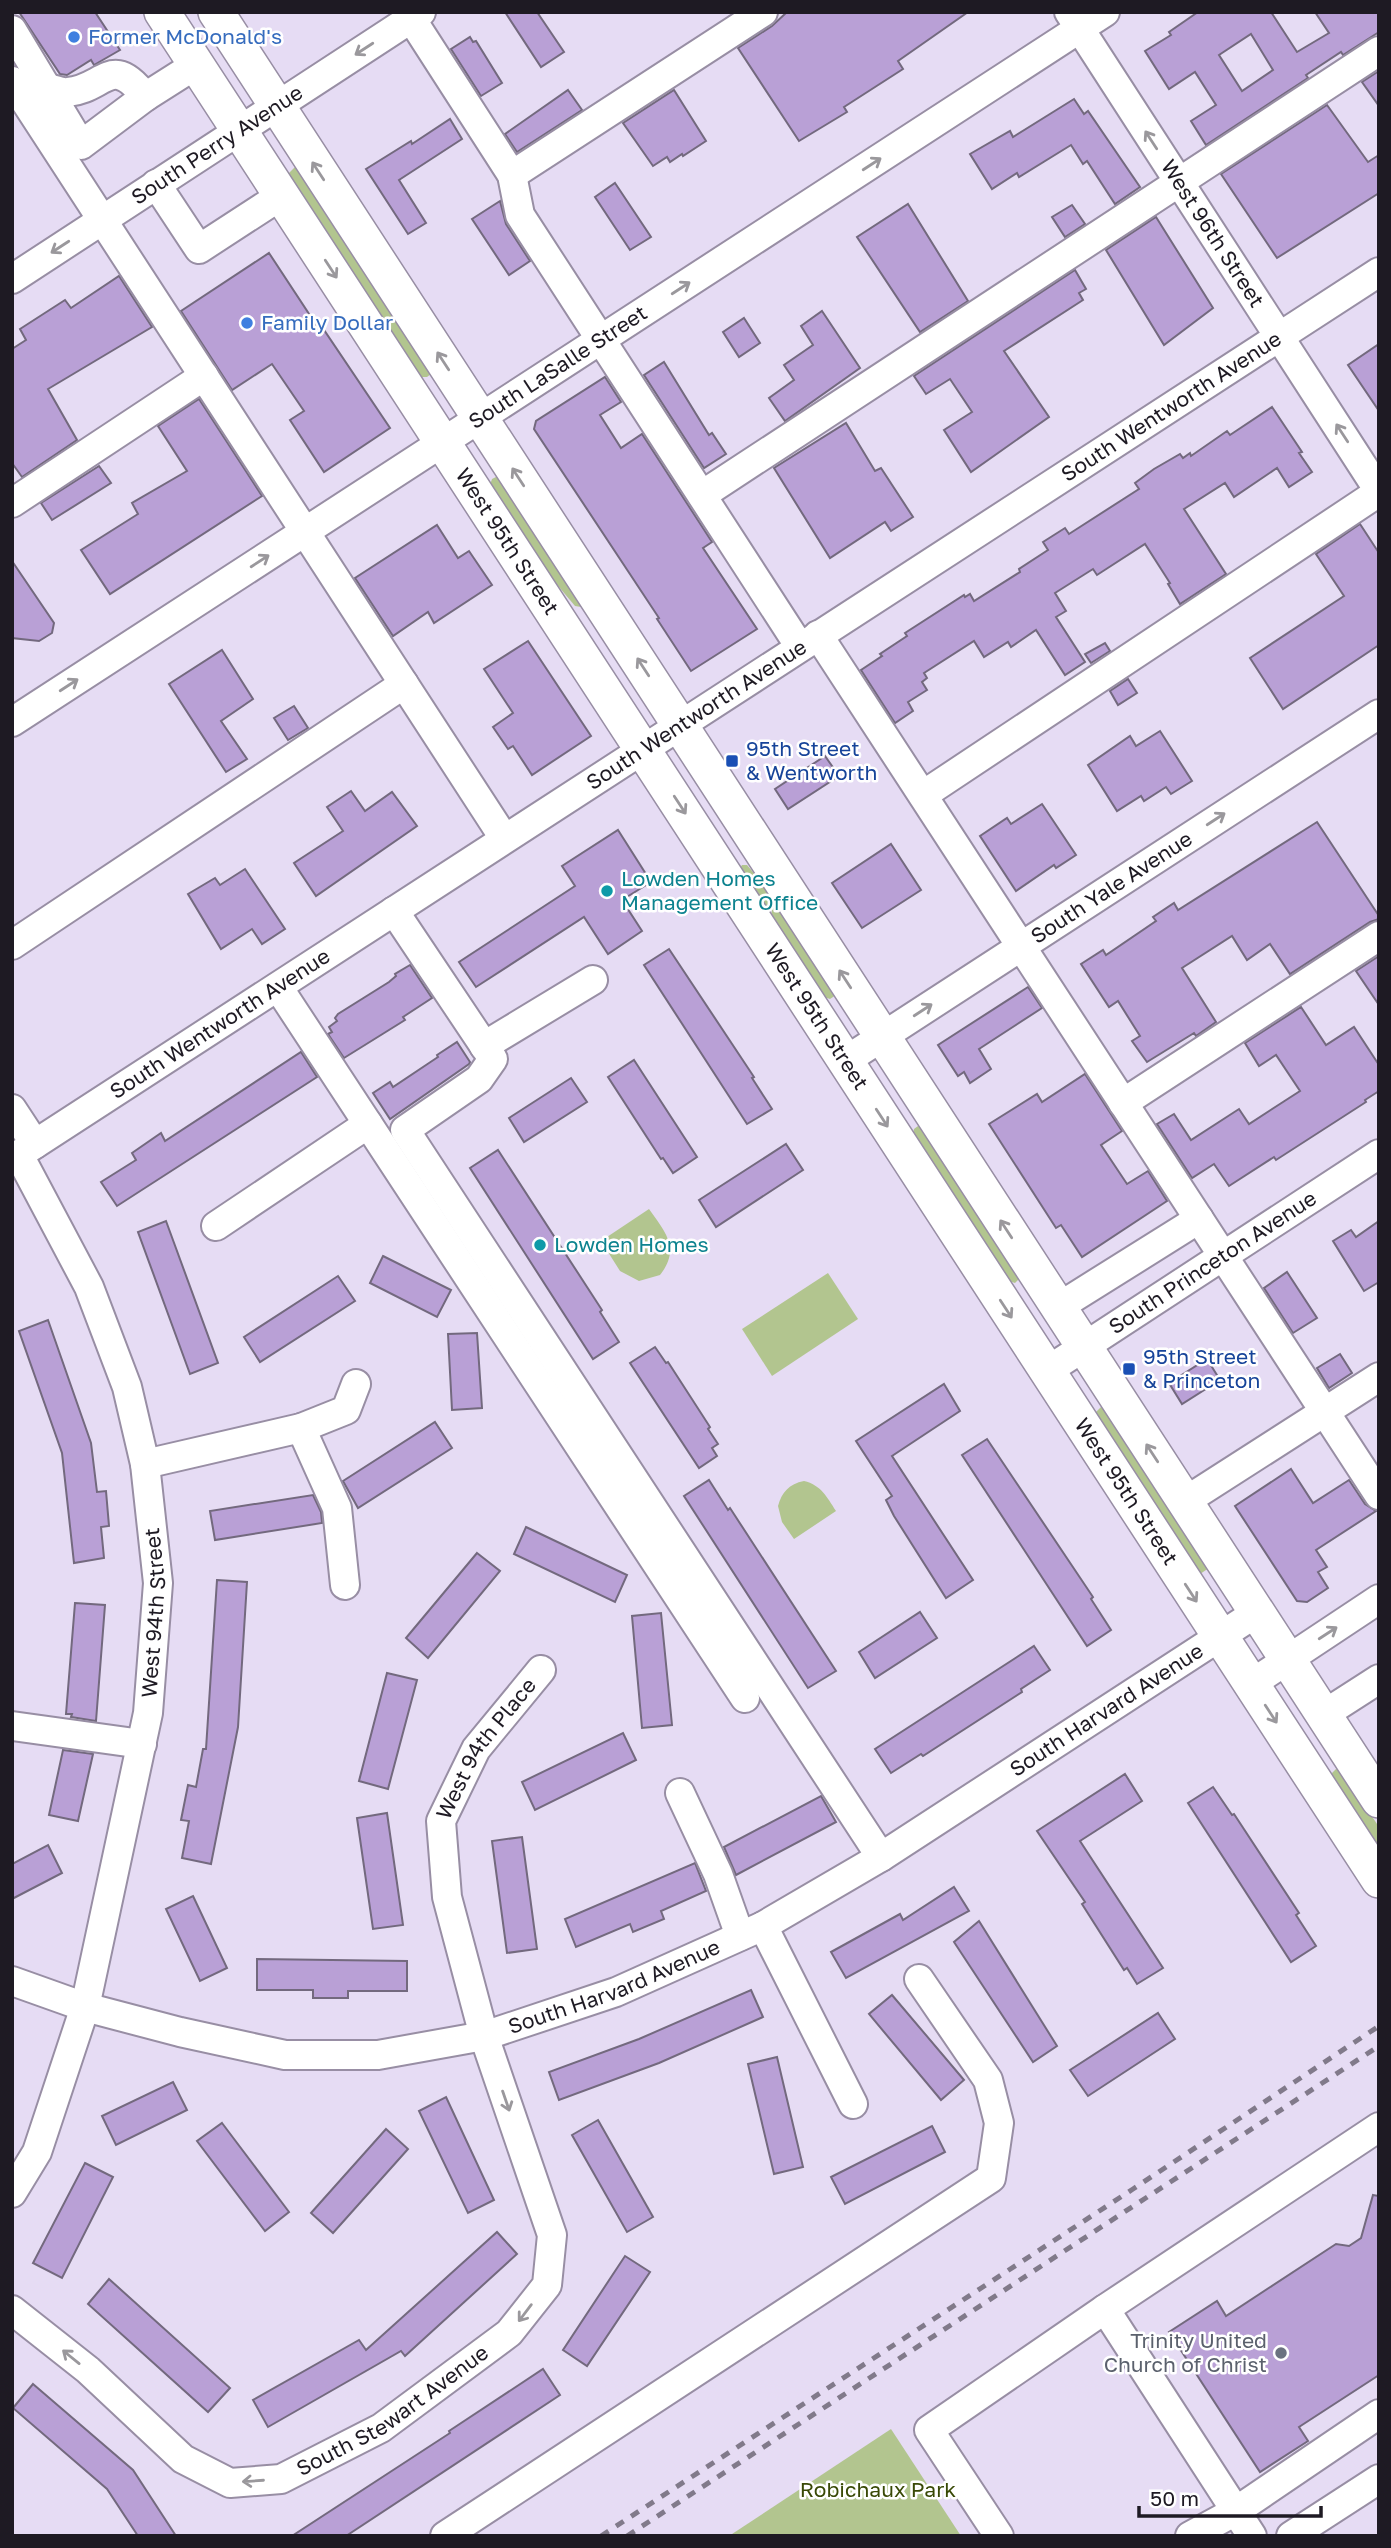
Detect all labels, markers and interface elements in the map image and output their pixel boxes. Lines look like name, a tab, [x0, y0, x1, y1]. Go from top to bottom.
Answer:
place label: Former McDonald's	[88, 23, 282, 49]
marker: Former McDonald's	[66, 29, 82, 45]
one-way arrow	[355, 42, 374, 57]
street label: South Perry Avenue	[126, 79, 307, 210]
one-way arrow	[1144, 130, 1158, 150]
street label: West 96th Street	[1156, 154, 1271, 312]
one-way arrow	[862, 156, 881, 171]
one-way arrow	[311, 161, 325, 181]
one-way arrow	[51, 240, 70, 255]
one-way arrow	[323, 259, 338, 278]
one-way arrow	[671, 280, 691, 294]
street label: South LaSalle Street	[463, 299, 652, 434]
place label: Family Dollar	[261, 309, 393, 335]
marker: Family Dollar	[239, 315, 255, 331]
street label: South Wentworth Avenue	[1056, 325, 1286, 487]
one-way arrow	[436, 352, 450, 371]
one-way arrow	[1334, 424, 1348, 444]
street label: West 95th Street	[451, 463, 565, 619]
one-way arrow	[511, 467, 525, 487]
one-way arrow	[250, 554, 269, 568]
street label: South Wentworth Avenue	[581, 633, 811, 795]
one-way arrow	[635, 658, 650, 677]
one-way arrow	[59, 678, 79, 692]
place label: 95th Street & Wentworth	[746, 735, 877, 785]
marker: 95th Street & Wentworth	[724, 753, 740, 769]
one-way arrow	[674, 795, 688, 815]
one-way arrow	[1206, 812, 1226, 826]
street label: South Yale Avenue	[1026, 825, 1197, 949]
place label: Lowden Homes Management Office	[621, 865, 818, 915]
marker: Lowden Homes Management Office	[599, 883, 615, 899]
street label: West 95th Street	[760, 938, 875, 1094]
street label: South Wentworth Avenue	[105, 942, 334, 1104]
one-way arrow	[837, 970, 851, 990]
one-way arrow	[913, 1003, 932, 1017]
one-way arrow	[875, 1108, 890, 1127]
street label: South Princeton Avenue	[1103, 1185, 1321, 1339]
one-way arrow	[999, 1219, 1013, 1239]
place label: Lowden Homes	[554, 1231, 709, 1257]
marker: Lowden Homes	[532, 1237, 548, 1253]
one-way arrow	[1000, 1298, 1014, 1318]
place label: 95th Street & Princeton	[1143, 1343, 1260, 1393]
marker: 95th Street & Princeton	[1121, 1361, 1137, 1377]
street label: West 95th Street	[1070, 1413, 1184, 1569]
one-way arrow	[1145, 1444, 1159, 1464]
street label: West 94th Street	[135, 1527, 170, 1699]
one-way arrow	[1185, 1582, 1199, 1602]
one-way arrow	[1318, 1625, 1338, 1639]
street label: South Harvard Avenue	[1004, 1637, 1208, 1782]
street label: West 94th Place	[430, 1672, 541, 1823]
one-way arrow	[1264, 1704, 1278, 1724]
street label: South Harvard Avenue	[505, 1933, 724, 2039]
one-way arrow	[501, 2089, 513, 2111]
one-way arrow	[518, 2303, 533, 2322]
place label: Trinity United Church of Christ	[1104, 2327, 1267, 2377]
street label: South Stewart Avenue	[292, 2339, 493, 2481]
marker: Trinity United Church of Christ	[1273, 2345, 1289, 2361]
one-way arrow	[63, 2349, 81, 2365]
scale bar	[1139, 2474, 1321, 2518]
one-way arrow	[243, 2475, 265, 2488]
park label: Robichaux Park	[800, 2476, 956, 2502]
text: 50 m	[1150, 2485, 1199, 2511]

